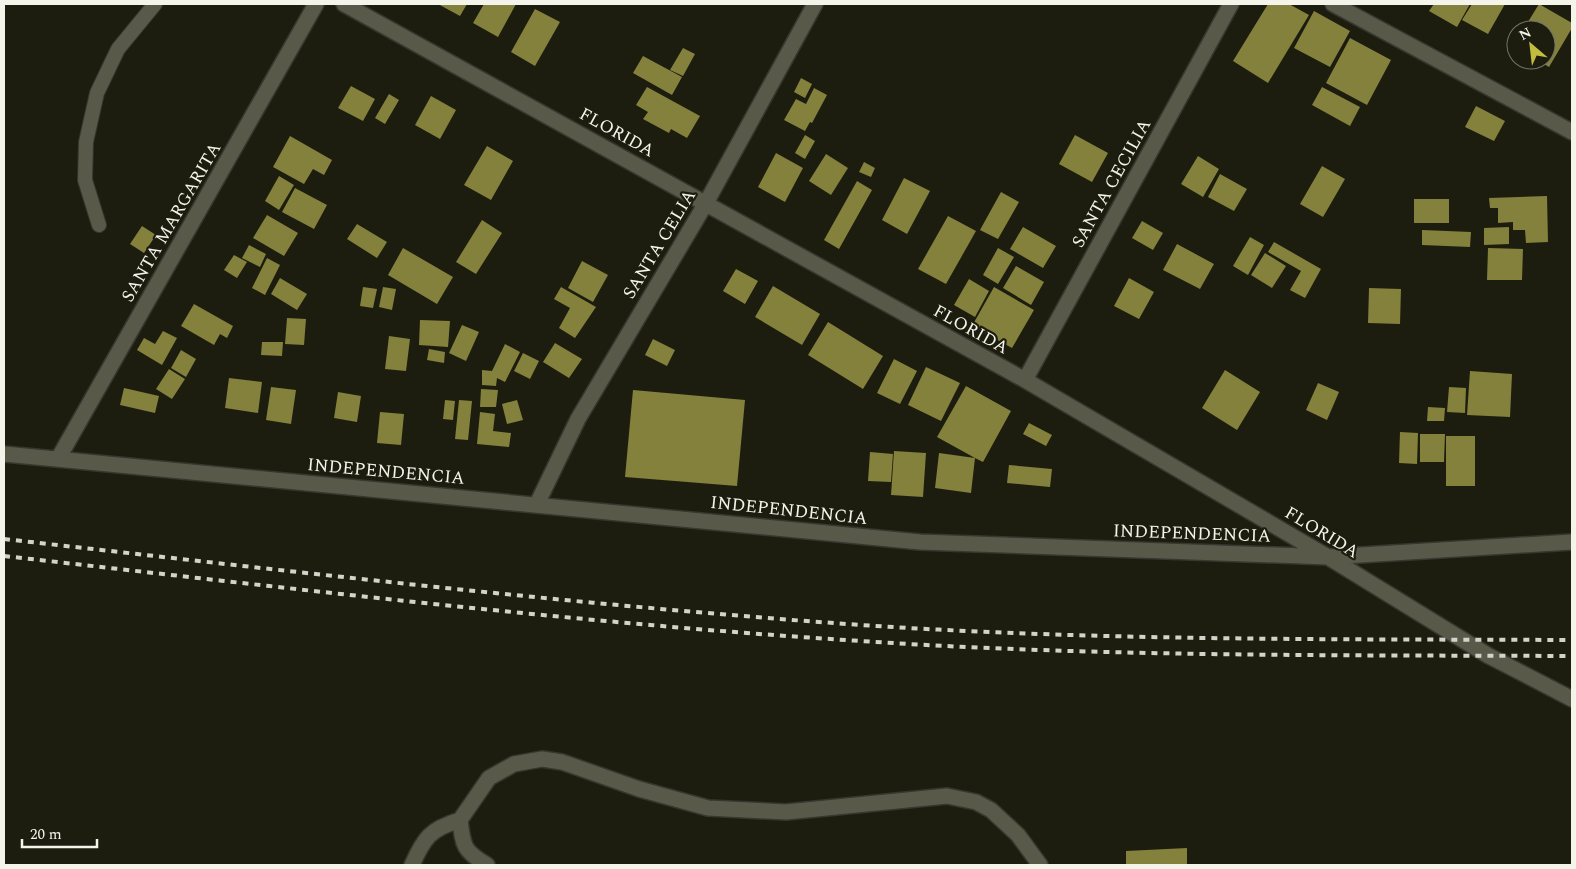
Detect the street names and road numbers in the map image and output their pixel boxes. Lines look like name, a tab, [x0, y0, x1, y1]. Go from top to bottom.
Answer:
street label: FLORIDA	[574, 101, 660, 164]
street label: SANTA CECILIA	[1065, 114, 1158, 253]
street label: SANTA MARGARITA	[115, 137, 228, 307]
street label: SANTA CELIA	[616, 184, 703, 304]
street label: FLORIDA	[928, 298, 1014, 361]
street label: INDEPENDENCIA	[306, 451, 466, 492]
street label: INDEPENDENCIA	[709, 489, 869, 532]
street label: FLORIDA	[1279, 500, 1364, 565]
street label: INDEPENDENCIA	[1113, 517, 1271, 550]

